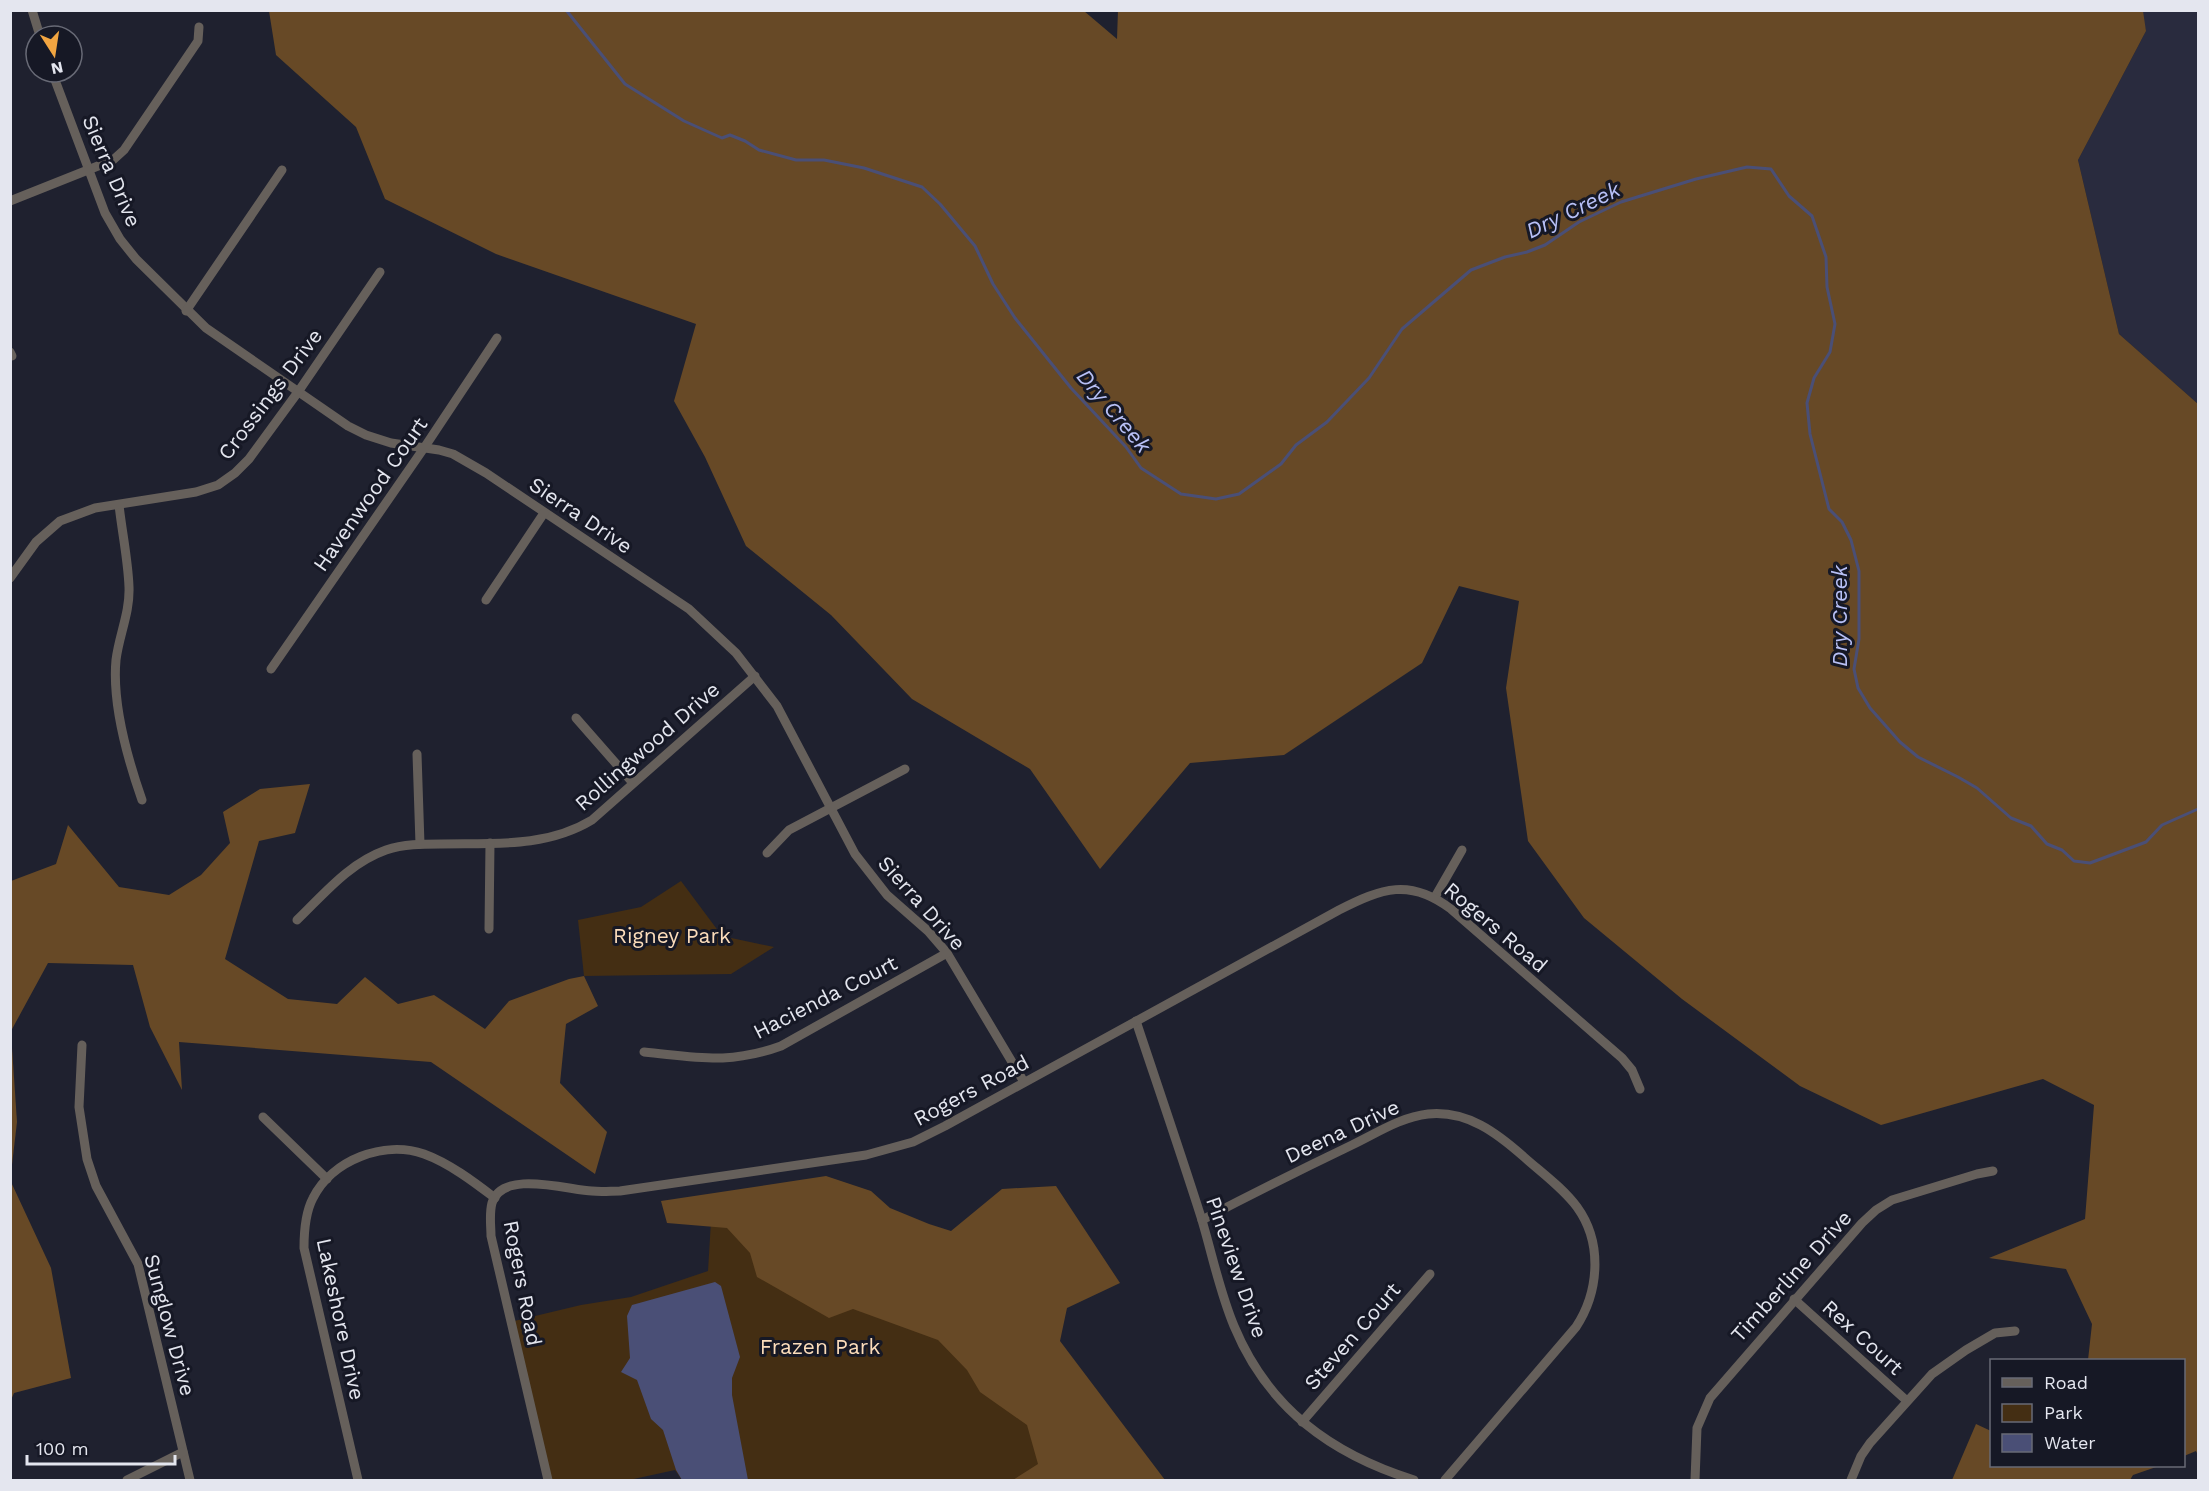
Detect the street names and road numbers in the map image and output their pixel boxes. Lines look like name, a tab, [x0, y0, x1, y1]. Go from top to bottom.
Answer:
street label: Sierra Drive	[77, 111, 147, 231]
street label: Crossings Drive	[213, 324, 327, 464]
street label: Havenwood Court	[308, 412, 433, 576]
street label: Sierra Drive	[525, 471, 637, 559]
street label: Rollingwood Drive	[570, 676, 724, 816]
street label: Sierra Drive	[873, 851, 971, 955]
street label: Rogers Road	[1439, 877, 1553, 977]
street label: Hacienda Court	[749, 950, 901, 1044]
street label: Rogers Road	[909, 1049, 1033, 1131]
street label: Deena Drive	[1281, 1094, 1403, 1168]
street label: Pineview Drive	[1201, 1193, 1273, 1341]
street label: Timberline Drive	[1725, 1205, 1857, 1347]
street label: Rogers Road	[499, 1218, 547, 1348]
street label: Lakeshore Drive	[312, 1236, 370, 1402]
street label: Sunglow Drive	[139, 1251, 201, 1399]
street label: Steven Court	[1299, 1277, 1406, 1395]
street label: Rex Court	[1817, 1294, 1909, 1380]

